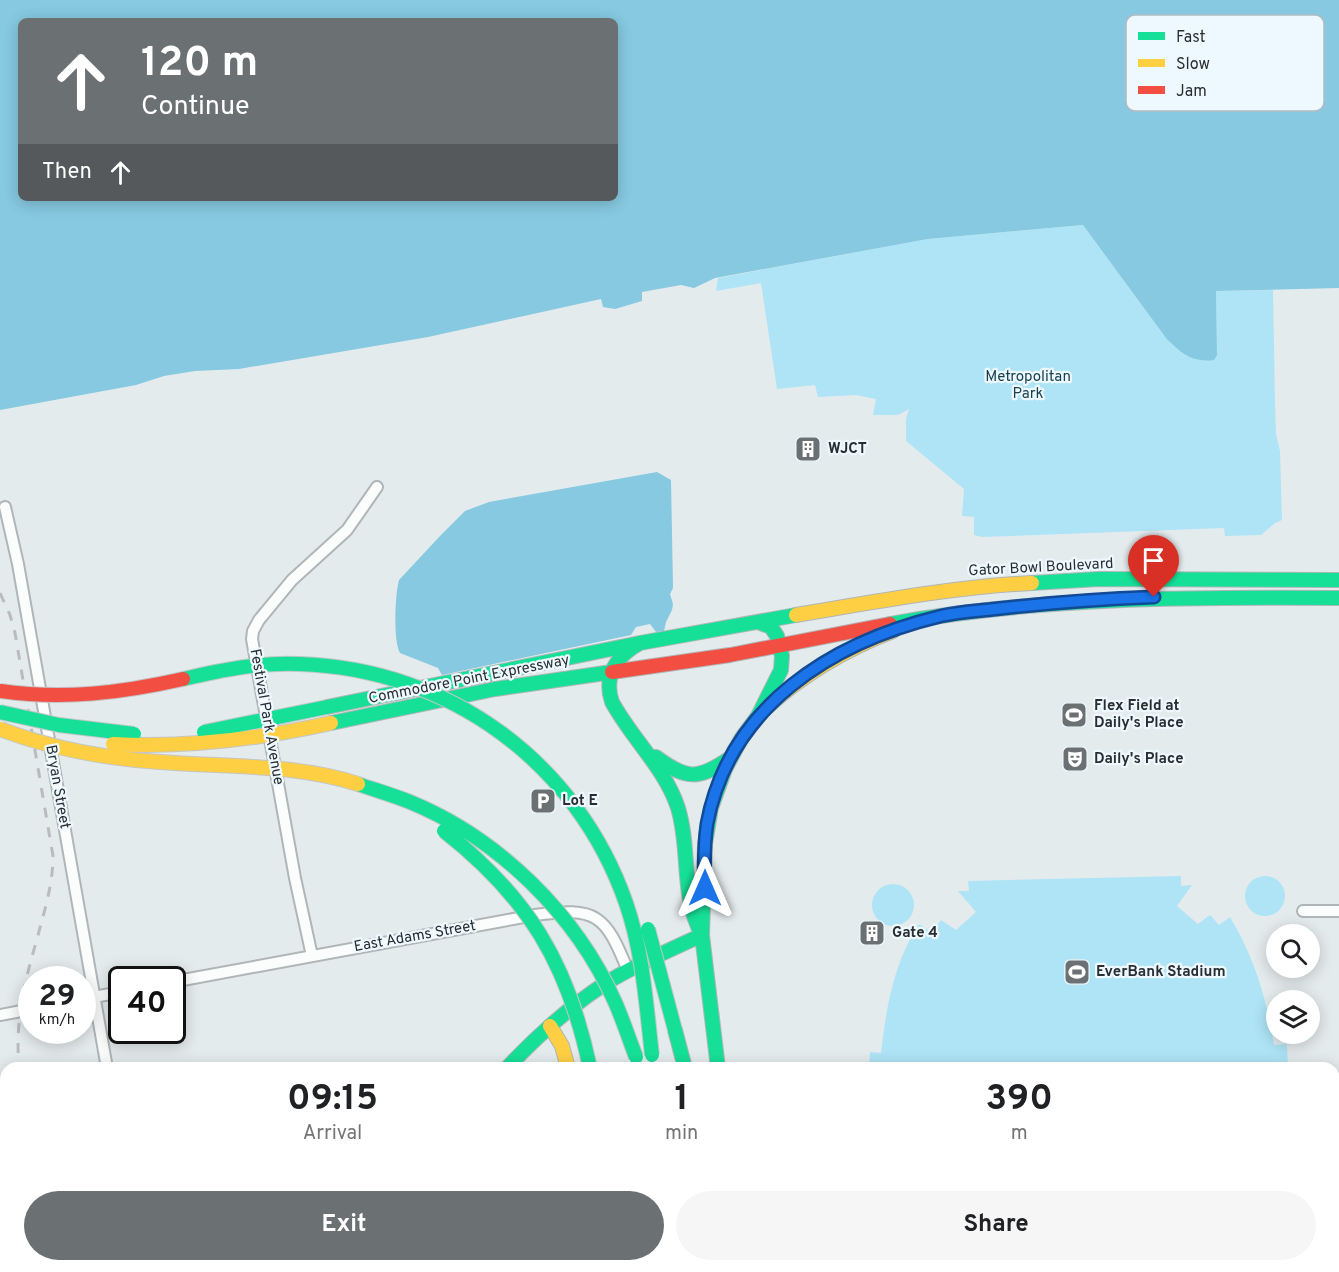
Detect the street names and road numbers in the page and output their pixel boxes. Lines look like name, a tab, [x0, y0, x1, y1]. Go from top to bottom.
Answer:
street label: Gator Bowl Boulevard	[968, 555, 1114, 581]
street label: Festival Park Avenue	[245, 647, 287, 787]
street label: Commodore Point Expressway	[367, 651, 571, 709]
street label: Bryan Street	[40, 744, 74, 830]
street label: East Adams Street	[353, 917, 477, 957]

